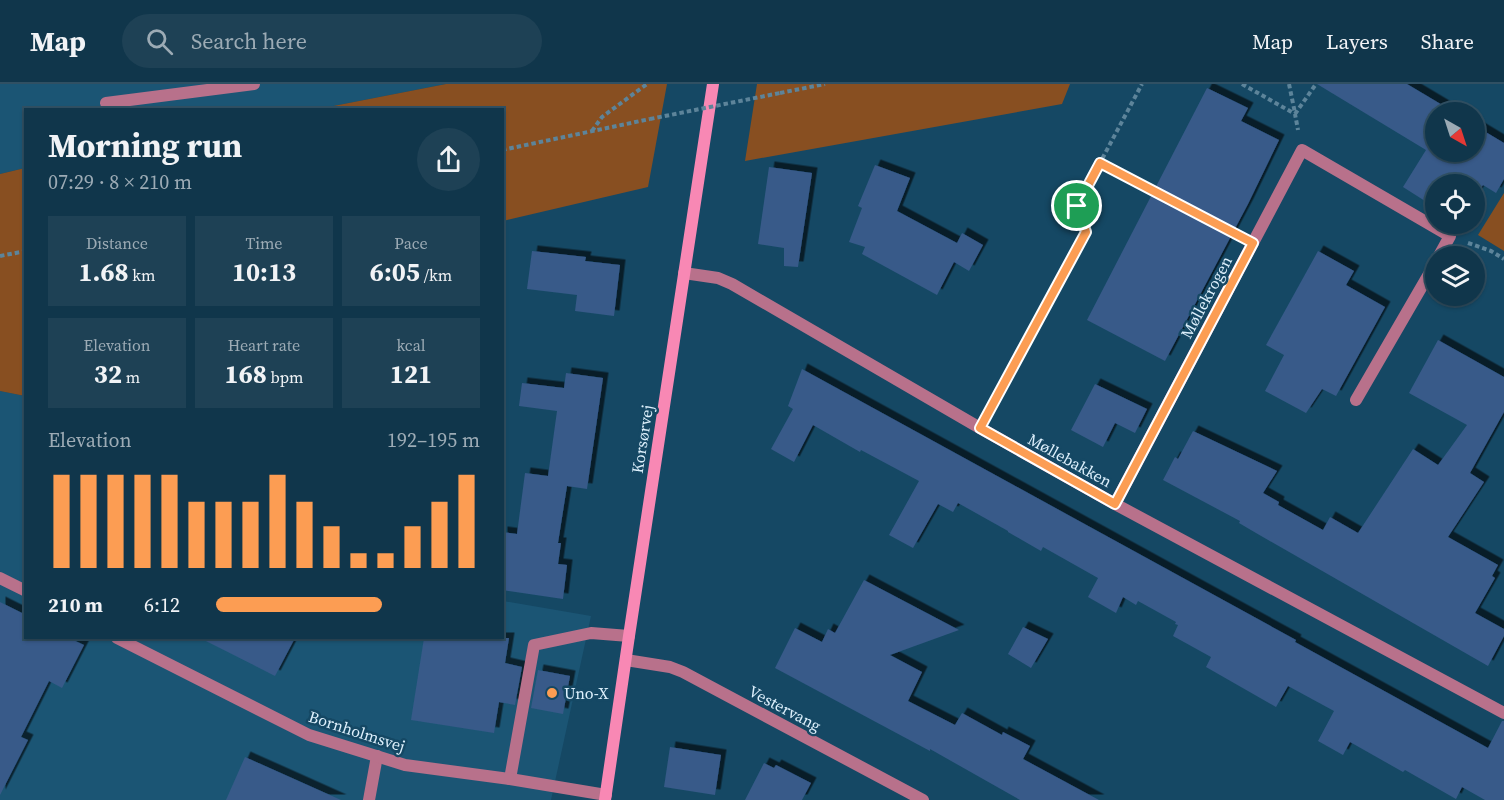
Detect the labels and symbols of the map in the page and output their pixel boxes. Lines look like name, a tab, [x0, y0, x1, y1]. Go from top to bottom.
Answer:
north arrow	[1425, 102, 1485, 162]
pin	[1051, 180, 1102, 231]
street label: Møllekrogen	[1175, 252, 1237, 342]
street label: Korsørvej	[626, 403, 658, 475]
street label: Møllebakken	[1024, 428, 1116, 492]
street label: Vestervang	[745, 680, 825, 736]
place label: Uno-X	[564, 682, 609, 704]
marker: Uno-X	[545, 686, 559, 700]
street label: Bornholmsvej	[306, 705, 408, 757]

